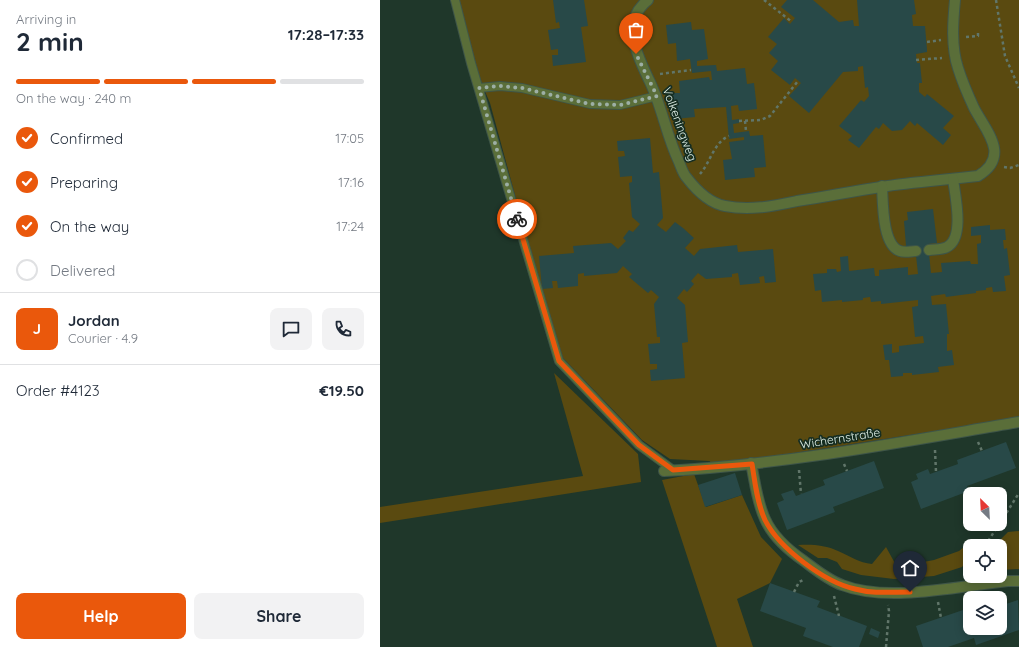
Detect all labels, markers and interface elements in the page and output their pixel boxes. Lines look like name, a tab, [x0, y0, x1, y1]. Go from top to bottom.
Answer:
text: Arriving in	[16, 11, 76, 27]
pin	[619, 13, 653, 54]
icon: bag	[625, 19, 647, 41]
text: 2 min	[16, 25, 84, 58]
text: 17:28–17:33	[288, 25, 364, 44]
street label: Volkeningweg	[660, 85, 700, 163]
text: On the way · 240 m	[16, 90, 131, 106]
icon: check	[16, 127, 38, 149]
text: Confirmed	[50, 129, 123, 148]
text: 17:05	[335, 130, 364, 146]
icon: check	[16, 171, 38, 193]
text: Preparing	[50, 173, 118, 192]
text: 17:16	[338, 174, 364, 190]
courier	[497, 199, 537, 239]
icon: bike	[506, 208, 528, 230]
icon: check	[16, 215, 38, 237]
text: On the way	[50, 217, 129, 236]
text: 17:24	[336, 218, 364, 234]
text: Delivered	[50, 261, 115, 280]
button: chat	[270, 308, 312, 350]
button: phone	[322, 308, 364, 350]
text: Jordan	[68, 311, 120, 330]
text: J	[33, 319, 41, 338]
text: Courier · 4.9	[68, 330, 138, 346]
text: Order #4123	[16, 381, 100, 400]
text: €19.50	[319, 381, 364, 400]
street label: Wichernstraße	[799, 424, 881, 452]
north arrow	[963, 487, 1007, 531]
map controls	[963, 487, 1007, 635]
button: locate	[963, 539, 1007, 583]
pin	[893, 551, 927, 592]
icon: home	[899, 557, 921, 579]
button: layers	[963, 591, 1007, 635]
button: Help	[16, 593, 186, 639]
button: Share	[194, 593, 364, 639]

